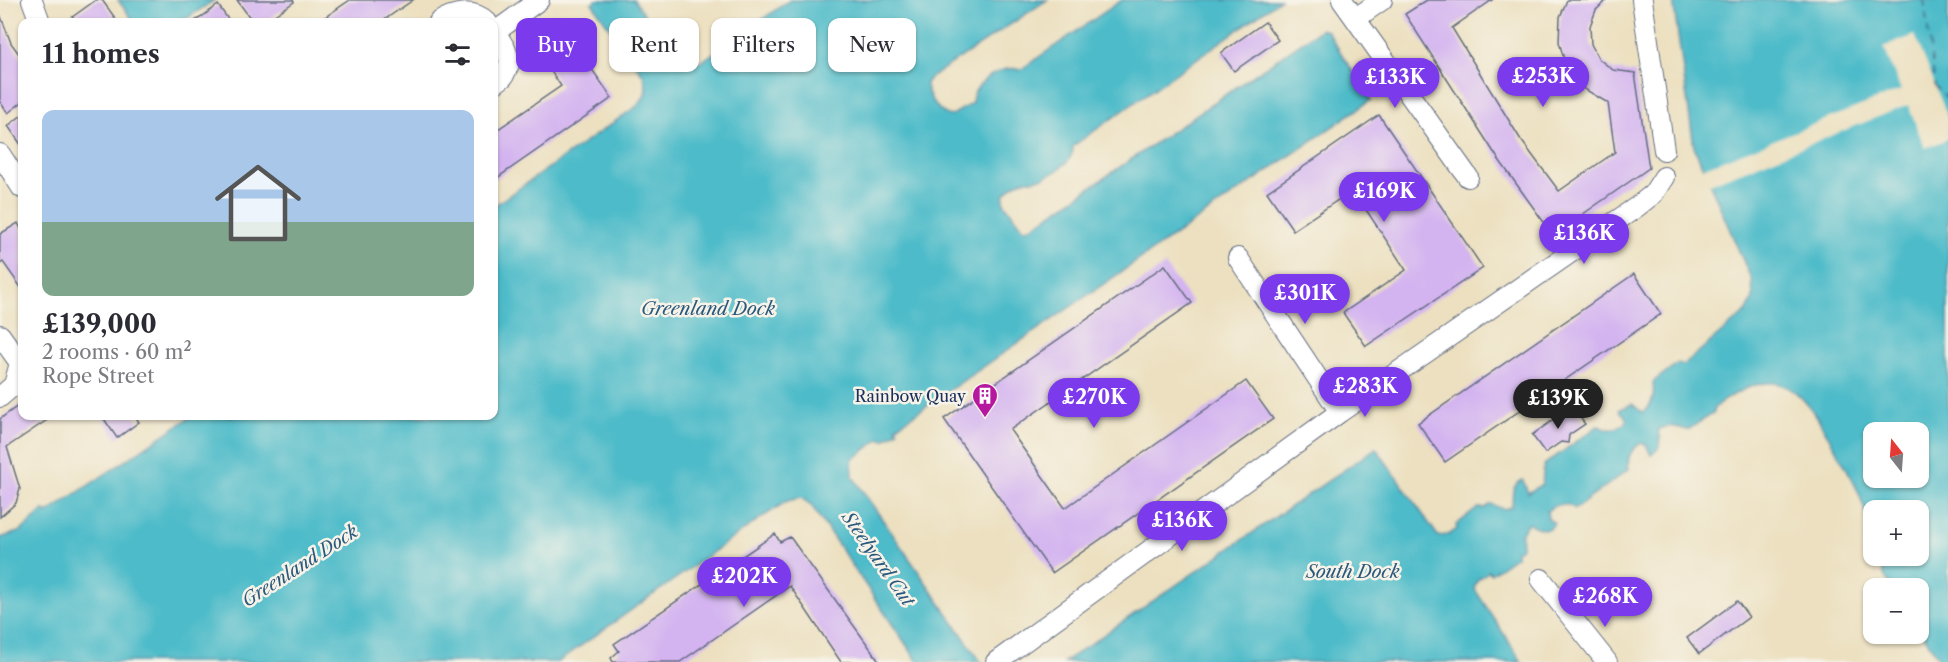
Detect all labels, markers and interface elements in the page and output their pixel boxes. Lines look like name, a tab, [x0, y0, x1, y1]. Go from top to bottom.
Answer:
chip: Buy	[516, 18, 597, 72]
chip: Rent	[609, 18, 699, 72]
chip: Filters	[711, 18, 816, 72]
chip: New	[828, 18, 916, 72]
text: 11 homes	[42, 38, 160, 70]
icon: filters	[441, 38, 474, 71]
pin: £253K	[1501, 57, 1585, 108]
pin: £133K	[1353, 58, 1437, 109]
text: £253K	[1511, 64, 1575, 88]
text: £133K	[1364, 65, 1426, 89]
icon: home	[204, 149, 312, 257]
pin: £169K	[1342, 172, 1426, 223]
text: £169K	[1353, 179, 1415, 203]
pin: £136K	[1542, 214, 1626, 265]
text: £136K	[1553, 221, 1615, 245]
pin: £301K	[1263, 274, 1347, 325]
text: £301K	[1274, 281, 1336, 305]
water label: Greenland Dock	[641, 298, 776, 320]
text: £139,000	[42, 308, 157, 340]
text: 2 rooms · 60 m²	[42, 340, 192, 364]
text: Rope Street	[42, 364, 154, 388]
pin: £283K	[1323, 367, 1407, 418]
text: £283K	[1333, 374, 1397, 398]
pin: £270K	[1052, 378, 1136, 429]
pin: £139K	[1516, 379, 1600, 430]
building icon: Rainbow Quay	[970, 381, 1000, 419]
text: £270K	[1062, 385, 1126, 409]
place label: Rainbow Quay	[855, 386, 967, 406]
text: £139K	[1527, 386, 1589, 410]
north arrow	[1863, 422, 1929, 488]
map controls	[1863, 422, 1929, 644]
button: +	[1863, 500, 1929, 566]
pin: £136K	[1140, 501, 1224, 552]
water label: Steelyard Cut	[837, 507, 920, 612]
text: £136K	[1151, 508, 1213, 532]
water label: Greenland Dock	[238, 520, 363, 612]
pin: £202K	[702, 557, 786, 608]
water label: South Dock	[1305, 561, 1400, 583]
text: £202K	[711, 564, 777, 588]
pin: £268K	[1563, 577, 1647, 628]
button: −	[1863, 578, 1929, 644]
text: £268K	[1572, 584, 1638, 608]

